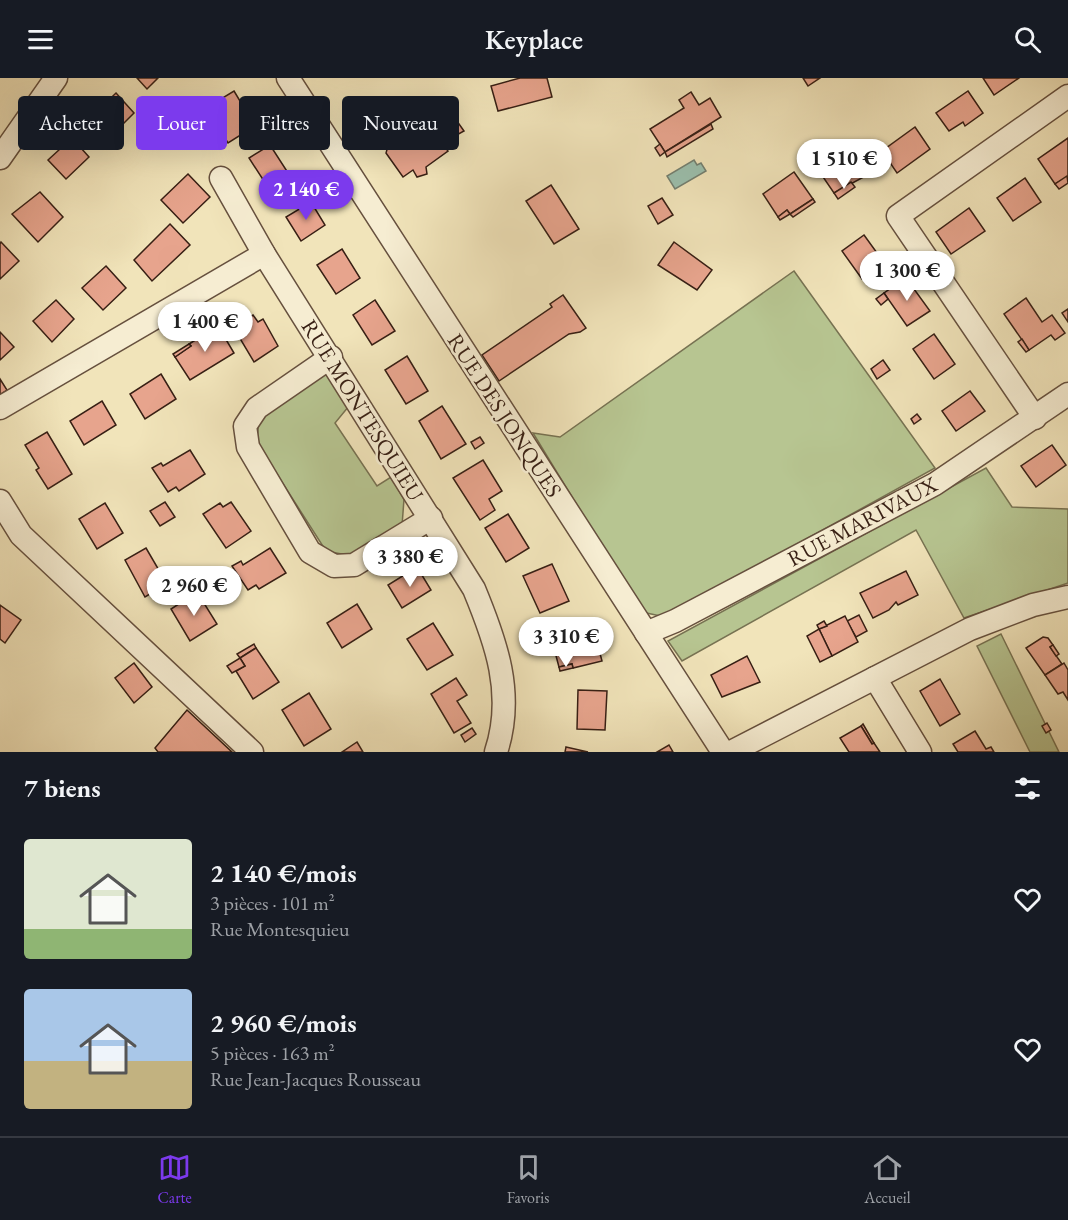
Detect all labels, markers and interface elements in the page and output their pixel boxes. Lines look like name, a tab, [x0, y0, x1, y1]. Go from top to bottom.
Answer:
text: Keyplace	[485, 22, 583, 57]
icon: menu	[24, 23, 57, 56]
icon: search	[1011, 23, 1044, 56]
chip: Acheter	[18, 96, 124, 150]
chip: Louer	[136, 96, 227, 150]
chip: Filtres	[239, 96, 330, 150]
chip: Nouveau	[342, 96, 459, 150]
pin: 1 510 €	[789, 139, 899, 190]
text: 1 510 €	[811, 145, 877, 171]
pin: 2 140 €	[251, 170, 361, 221]
text: 2 140 €	[273, 176, 339, 202]
pin: 1 300 €	[852, 251, 962, 302]
text: 1 300 €	[874, 257, 940, 283]
pin: 1 400 €	[150, 302, 260, 353]
text: 1 400 €	[172, 308, 238, 334]
street label: RUE MONTESQUIEU	[295, 314, 431, 507]
street label: RUE DES JONQUES	[441, 328, 568, 503]
street label: RUE MARIVAUX	[782, 469, 943, 573]
pin: 3 380 €	[355, 537, 465, 588]
text: 3 380 €	[377, 543, 443, 569]
pin: 2 960 €	[139, 566, 249, 617]
text: 2 960 €	[161, 572, 227, 598]
pin: 3 310 €	[511, 617, 621, 668]
text: 3 310 €	[533, 623, 599, 649]
text: 7 biens	[24, 771, 101, 805]
icon: filters	[1011, 772, 1044, 805]
text: 2 140 €/mois	[210, 856, 357, 890]
icon: home	[72, 863, 144, 935]
icon: heart	[1011, 883, 1044, 916]
text: 3 pièces · 101 m²	[210, 890, 335, 916]
text: Rue Montesquieu	[210, 916, 349, 942]
text: 2 960 €/mois	[210, 1006, 357, 1040]
icon: home	[72, 1013, 144, 1085]
icon: heart	[1011, 1033, 1044, 1066]
text: 5 pièces · 163 m²	[210, 1040, 335, 1066]
text: Rue Jean-Jacques Rousseau	[210, 1066, 421, 1092]
tab: Carte	[157, 1151, 192, 1208]
tab: Favoris	[507, 1151, 549, 1208]
tab: Accueil	[864, 1151, 911, 1208]

